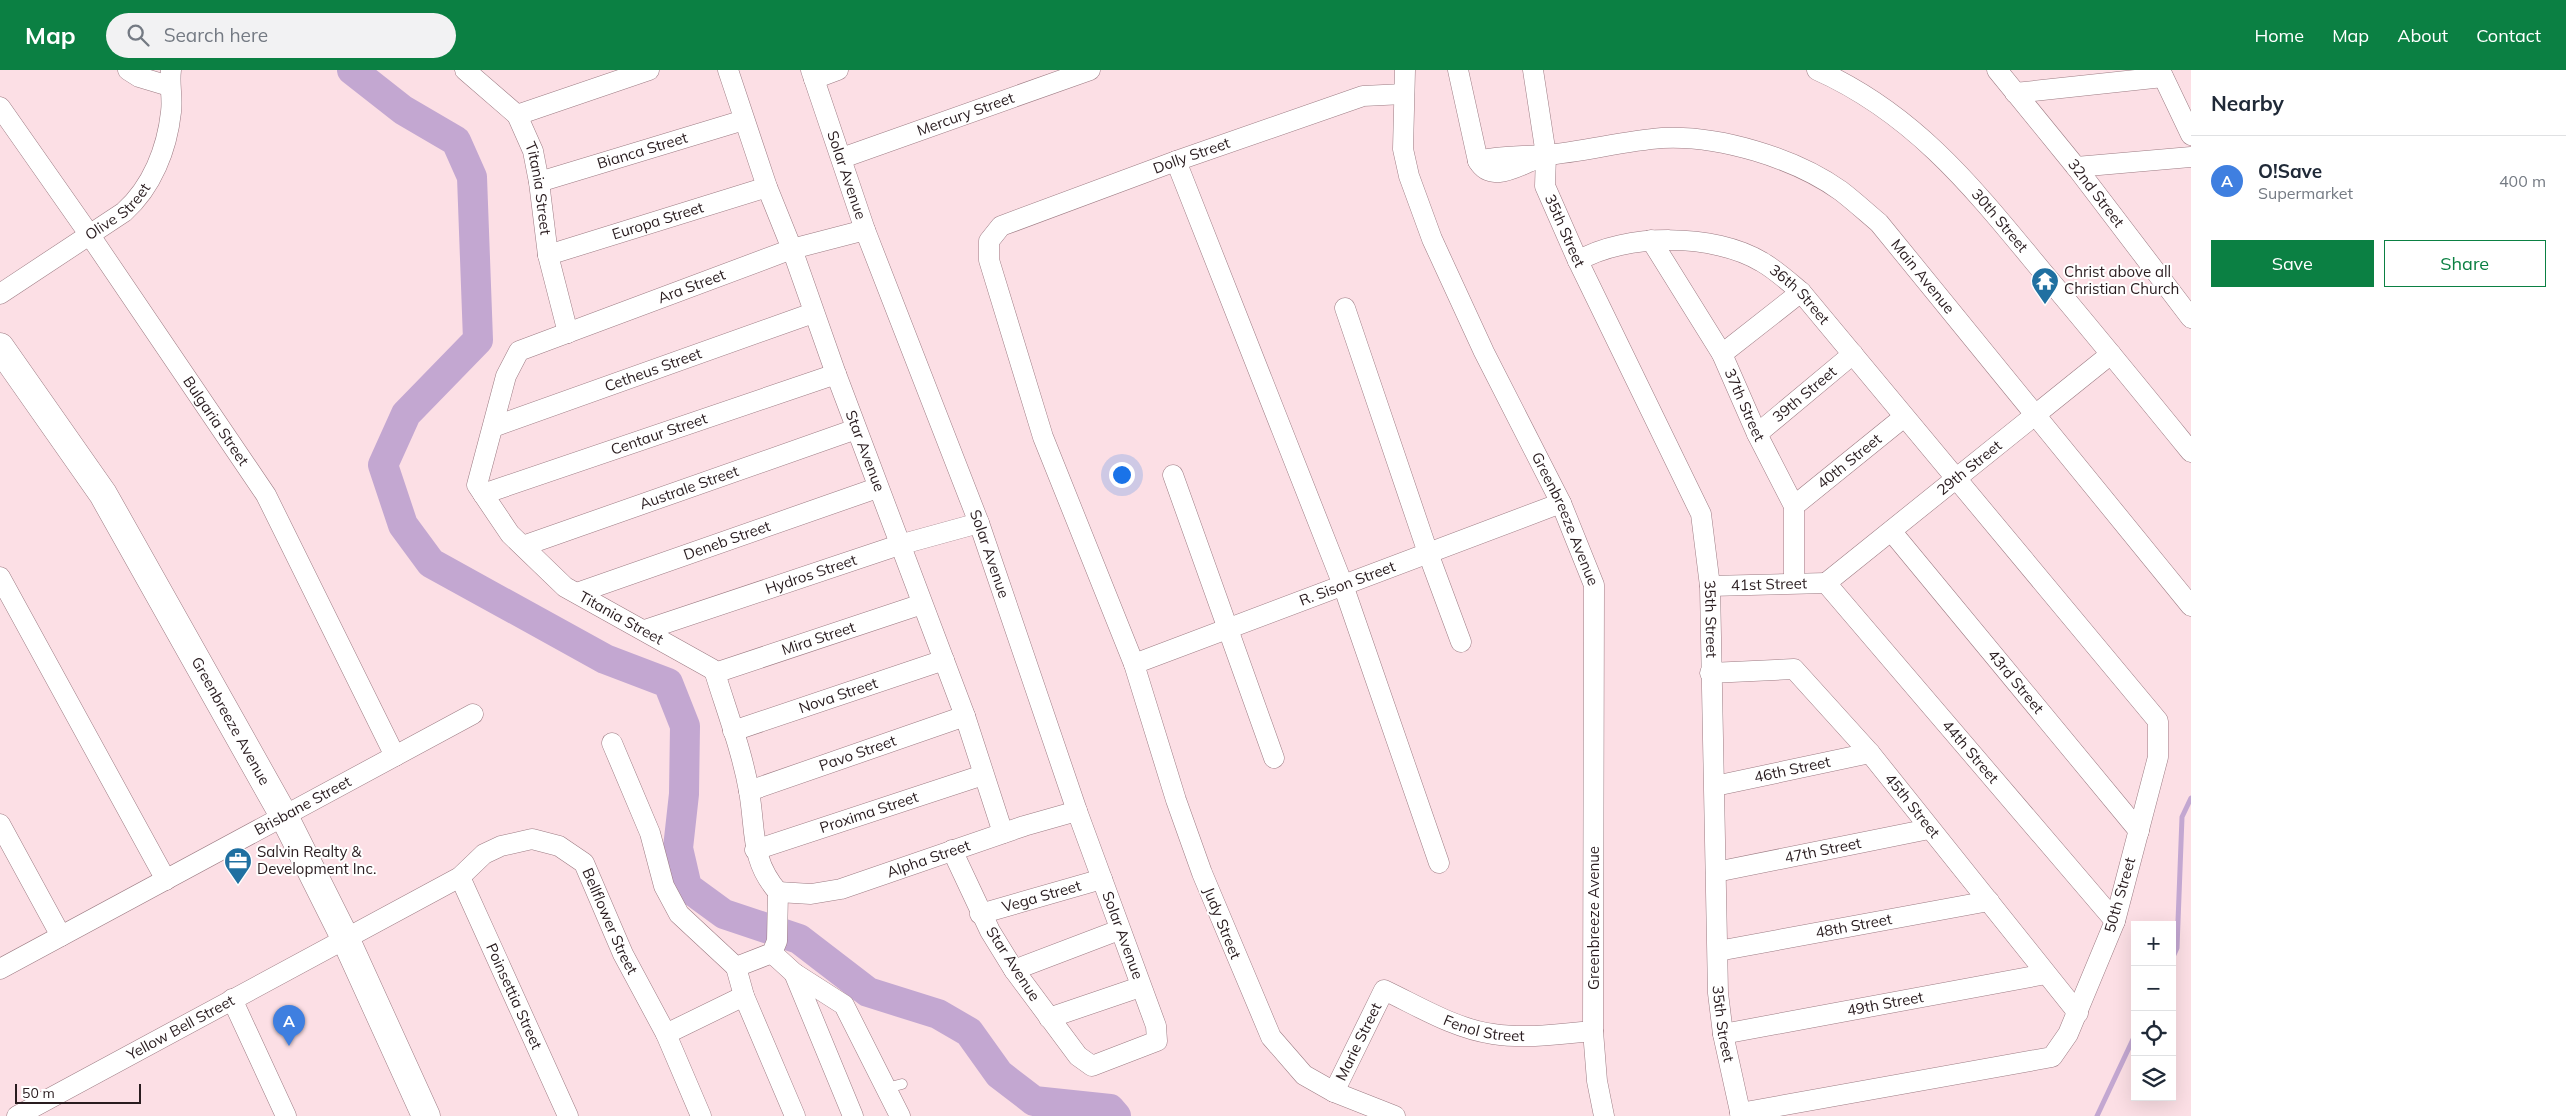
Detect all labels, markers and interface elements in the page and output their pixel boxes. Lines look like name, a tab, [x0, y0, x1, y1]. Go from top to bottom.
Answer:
search box	[106, 13, 456, 58]
text: Map	[25, 20, 76, 50]
icon: search	[124, 21, 152, 49]
text: Search here	[164, 23, 268, 47]
text: Home	[2254, 24, 2304, 47]
text: Map	[2332, 24, 2369, 47]
text: About	[2397, 24, 2448, 47]
text: Contact	[2476, 24, 2541, 47]
street label: Mercury Street	[914, 88, 1016, 140]
text: Nearby	[2211, 90, 2284, 116]
street label: Bianca Street	[595, 128, 690, 173]
street label: Solar Avenue	[823, 128, 871, 222]
street label: Dolly Street	[1150, 133, 1232, 178]
street label: Titania Street	[521, 139, 555, 236]
street label: 32nd Street	[2064, 155, 2129, 231]
text: O!Save	[2258, 159, 2322, 183]
text: A	[2221, 171, 2233, 191]
text: 400 m	[2499, 171, 2546, 191]
street label: Olive Street	[81, 179, 154, 244]
text: Supermarket	[2258, 183, 2353, 203]
street label: 30th Street	[1968, 185, 2032, 256]
street label: 35th Street	[1541, 191, 1590, 270]
street label: Europa Street	[610, 197, 706, 244]
street label: Main Avenue	[1887, 235, 1959, 317]
button: Save	[2211, 240, 2374, 287]
button: Share	[2384, 240, 2546, 287]
street label: 36th Street	[1766, 260, 1834, 328]
place label: Christ above all Christian Church	[2064, 262, 2179, 298]
street label: Ara Street	[655, 265, 728, 307]
temple icon: Christ above all Christian Church	[2030, 266, 2060, 305]
street label: Cetheus Street	[602, 343, 704, 395]
street label: 39th Street	[1768, 362, 1840, 426]
street label: 37th Street	[1721, 365, 1769, 444]
street label: Bulgaria Street	[179, 372, 253, 469]
street label: Centaur Street	[608, 408, 710, 459]
street label: Star Avenue	[842, 408, 889, 494]
street label: 40th Street	[1813, 429, 1885, 493]
street label: 29th Street	[1933, 436, 2005, 499]
street label: Greenbreeze Avenue	[1528, 449, 1603, 588]
street label: Australe Street	[637, 461, 741, 513]
your location	[1109, 462, 1135, 488]
street label: Solar Avenue	[966, 507, 1014, 601]
street label: Deneb Street	[681, 516, 773, 564]
street label: Hydros Street	[763, 550, 859, 598]
street label: R. Sison Street	[1297, 556, 1398, 610]
street label: 41st Street	[1731, 573, 1807, 594]
street label: 35th Street	[1700, 579, 1721, 658]
street label: Titania Street	[576, 587, 667, 649]
street label: Mira Street	[779, 617, 857, 659]
street label: 43rd Street	[1984, 645, 2048, 717]
street label: Greenbreeze Avenue	[187, 653, 275, 788]
street label: Nova Street	[796, 673, 880, 717]
street label: 44th Street	[1938, 716, 2003, 787]
street label: Pavo Street	[816, 731, 898, 775]
street label: 46th Street	[1752, 752, 1832, 786]
street label: 45th Street	[1881, 769, 1944, 842]
street label: Brisbane Street	[251, 772, 354, 839]
street label: Proxima Street	[817, 787, 921, 837]
street label: 47th Street	[1783, 833, 1863, 867]
street label: Alpha Street	[884, 835, 973, 882]
place label: Salvin Realty & Development Inc.	[257, 842, 376, 878]
office icon: Salvin Realty & Development Inc.	[223, 846, 253, 885]
street label: Greenbreeze Avenue	[1584, 846, 1603, 990]
street label: 50th Street	[2100, 855, 2139, 935]
street label: Bellflower Street	[578, 865, 642, 978]
street label: Vega Street	[1000, 876, 1083, 916]
street label: Judy Street	[1199, 884, 1245, 962]
street label: Solar Avenue	[1098, 889, 1148, 982]
street label: 48th Street	[1814, 909, 1893, 942]
map controls	[2131, 921, 2176, 1101]
button: +	[2131, 921, 2176, 966]
street label: Star Avenue	[982, 923, 1045, 1005]
street label: Poinsettia Street	[482, 940, 547, 1052]
button: −	[2131, 966, 2176, 1011]
street label: 35th Street	[1709, 985, 1739, 1064]
street label: 49th Street	[1845, 987, 1925, 1020]
street label: Yellow Bell Street	[122, 990, 238, 1064]
street label: Marie Street	[1331, 999, 1385, 1084]
pin: A	[273, 1005, 305, 1046]
street label: Fenol Street	[1441, 1010, 1525, 1045]
button: locate	[2131, 1011, 2176, 1056]
button: layers	[2131, 1056, 2176, 1101]
scale bar	[15, 1081, 141, 1104]
text: 50 m	[22, 1084, 55, 1102]

